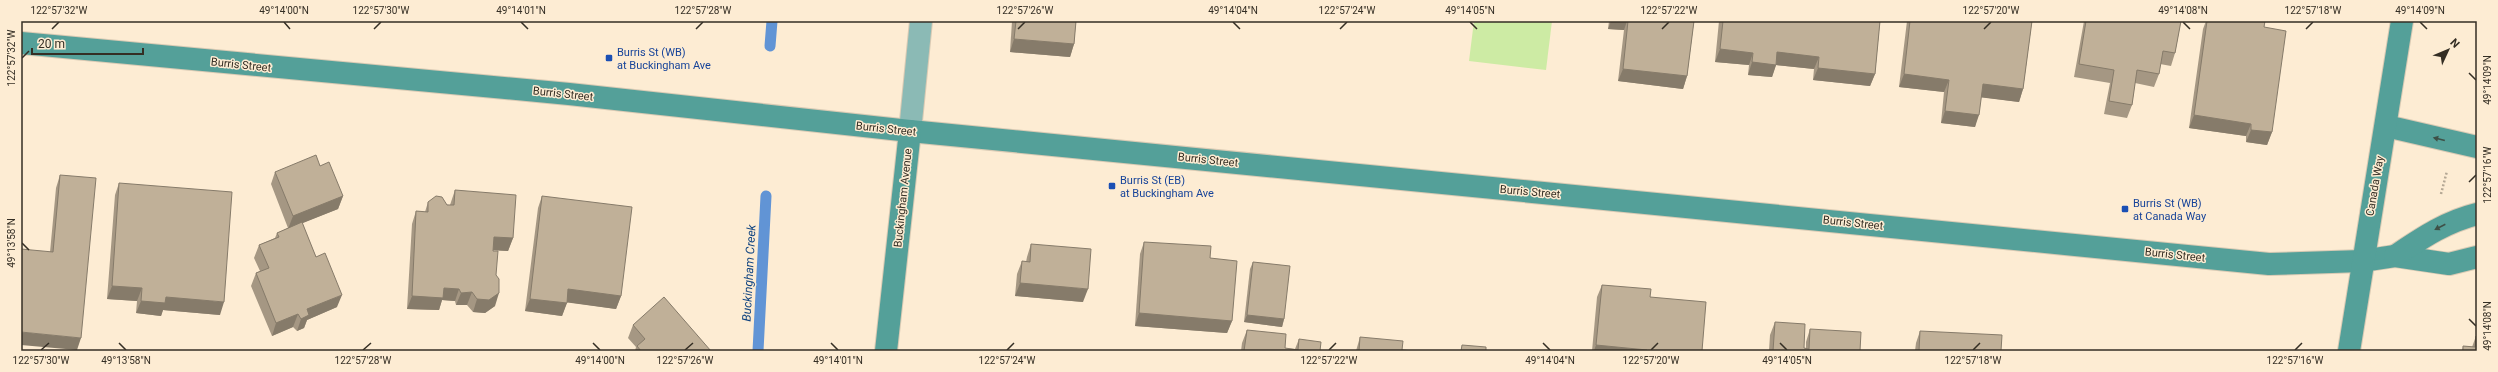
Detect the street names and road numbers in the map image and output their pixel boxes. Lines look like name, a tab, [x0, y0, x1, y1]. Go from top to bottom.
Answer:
street label: Burris Street	[210, 55, 272, 75]
street label: Burris Street	[532, 84, 594, 104]
street label: Burris Street	[855, 119, 917, 139]
street label: Buckingham Avenue	[891, 148, 915, 248]
street label: Burris Street	[1177, 150, 1239, 170]
street label: Canada Way	[2363, 154, 2387, 217]
street label: Burris Street	[1499, 183, 1561, 201]
street label: Burris Street	[1822, 213, 1884, 233]
street label: Burris Street	[2144, 245, 2206, 265]

